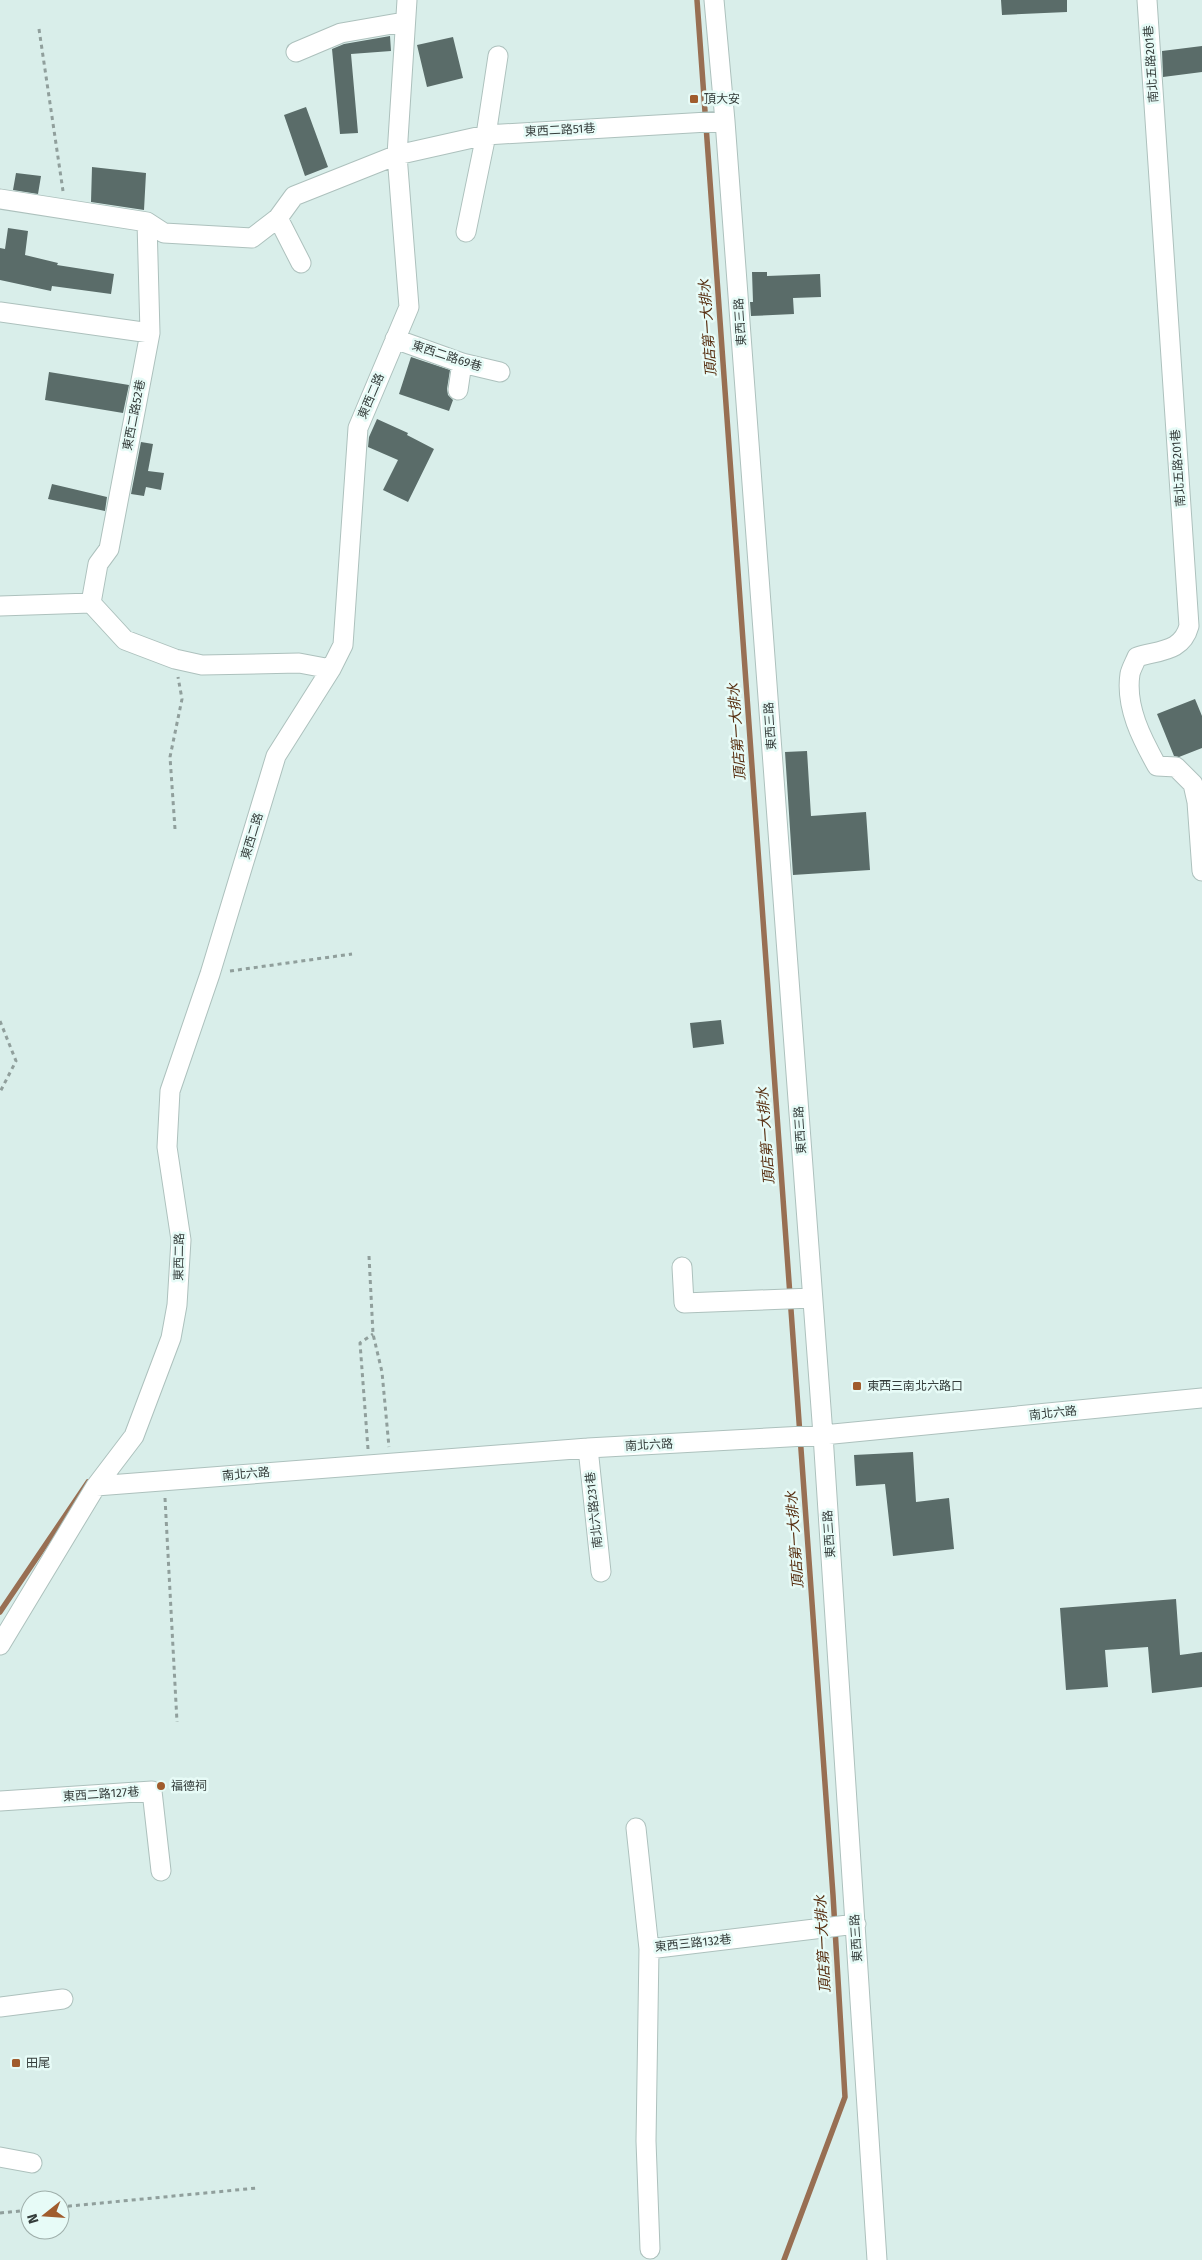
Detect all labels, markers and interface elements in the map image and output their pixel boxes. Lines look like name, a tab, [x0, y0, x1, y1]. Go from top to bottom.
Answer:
street label: 南北五路201巷	[1141, 25, 1161, 103]
place label: 頂大安	[704, 92, 740, 106]
marker: 頂大安	[688, 93, 700, 105]
street label: 東西二路51巷	[524, 121, 596, 139]
water label: 頂店第一大排水	[696, 278, 720, 377]
street label: 東西三路	[731, 298, 749, 346]
street label: 東西二路69巷	[410, 338, 484, 374]
street label: 東西二路	[355, 371, 387, 421]
street label: 東西二路52巷	[120, 378, 148, 452]
street label: 南北五路201巷	[1168, 429, 1188, 507]
water label: 頂店第一大排水	[725, 682, 749, 781]
street label: 東西三路	[761, 702, 779, 750]
street label: 東西二路	[238, 811, 266, 861]
water label: 頂店第一大排水	[754, 1086, 778, 1185]
street label: 東西三路	[791, 1106, 809, 1154]
street label: 東西二路	[172, 1233, 186, 1281]
place label: 東西三南北六路口	[867, 1379, 963, 1393]
marker: 東西三南北六路口	[851, 1380, 863, 1392]
street label: 南北六路	[1028, 1404, 1078, 1422]
street label: 南北六路	[625, 1437, 673, 1453]
street label: 南北六路	[221, 1465, 271, 1483]
street label: 南北六路231巷	[583, 1471, 605, 1549]
water label: 頂店第一大排水	[783, 1490, 807, 1589]
street label: 東西三路	[820, 1510, 838, 1558]
place label: 福德祠	[171, 1779, 207, 1793]
marker: 福德祠	[155, 1780, 167, 1792]
street label: 東西二路127巷	[62, 1784, 140, 1804]
water label: 頂店第一大排水	[812, 1894, 834, 1993]
street label: 東西三路	[847, 1914, 865, 1962]
street label: 東西三路132巷	[654, 1932, 732, 1954]
place label: 田尾	[26, 2056, 50, 2070]
marker: 田尾	[10, 2057, 22, 2069]
north arrow	[20, 2190, 70, 2240]
text: N	[24, 2212, 43, 2226]

